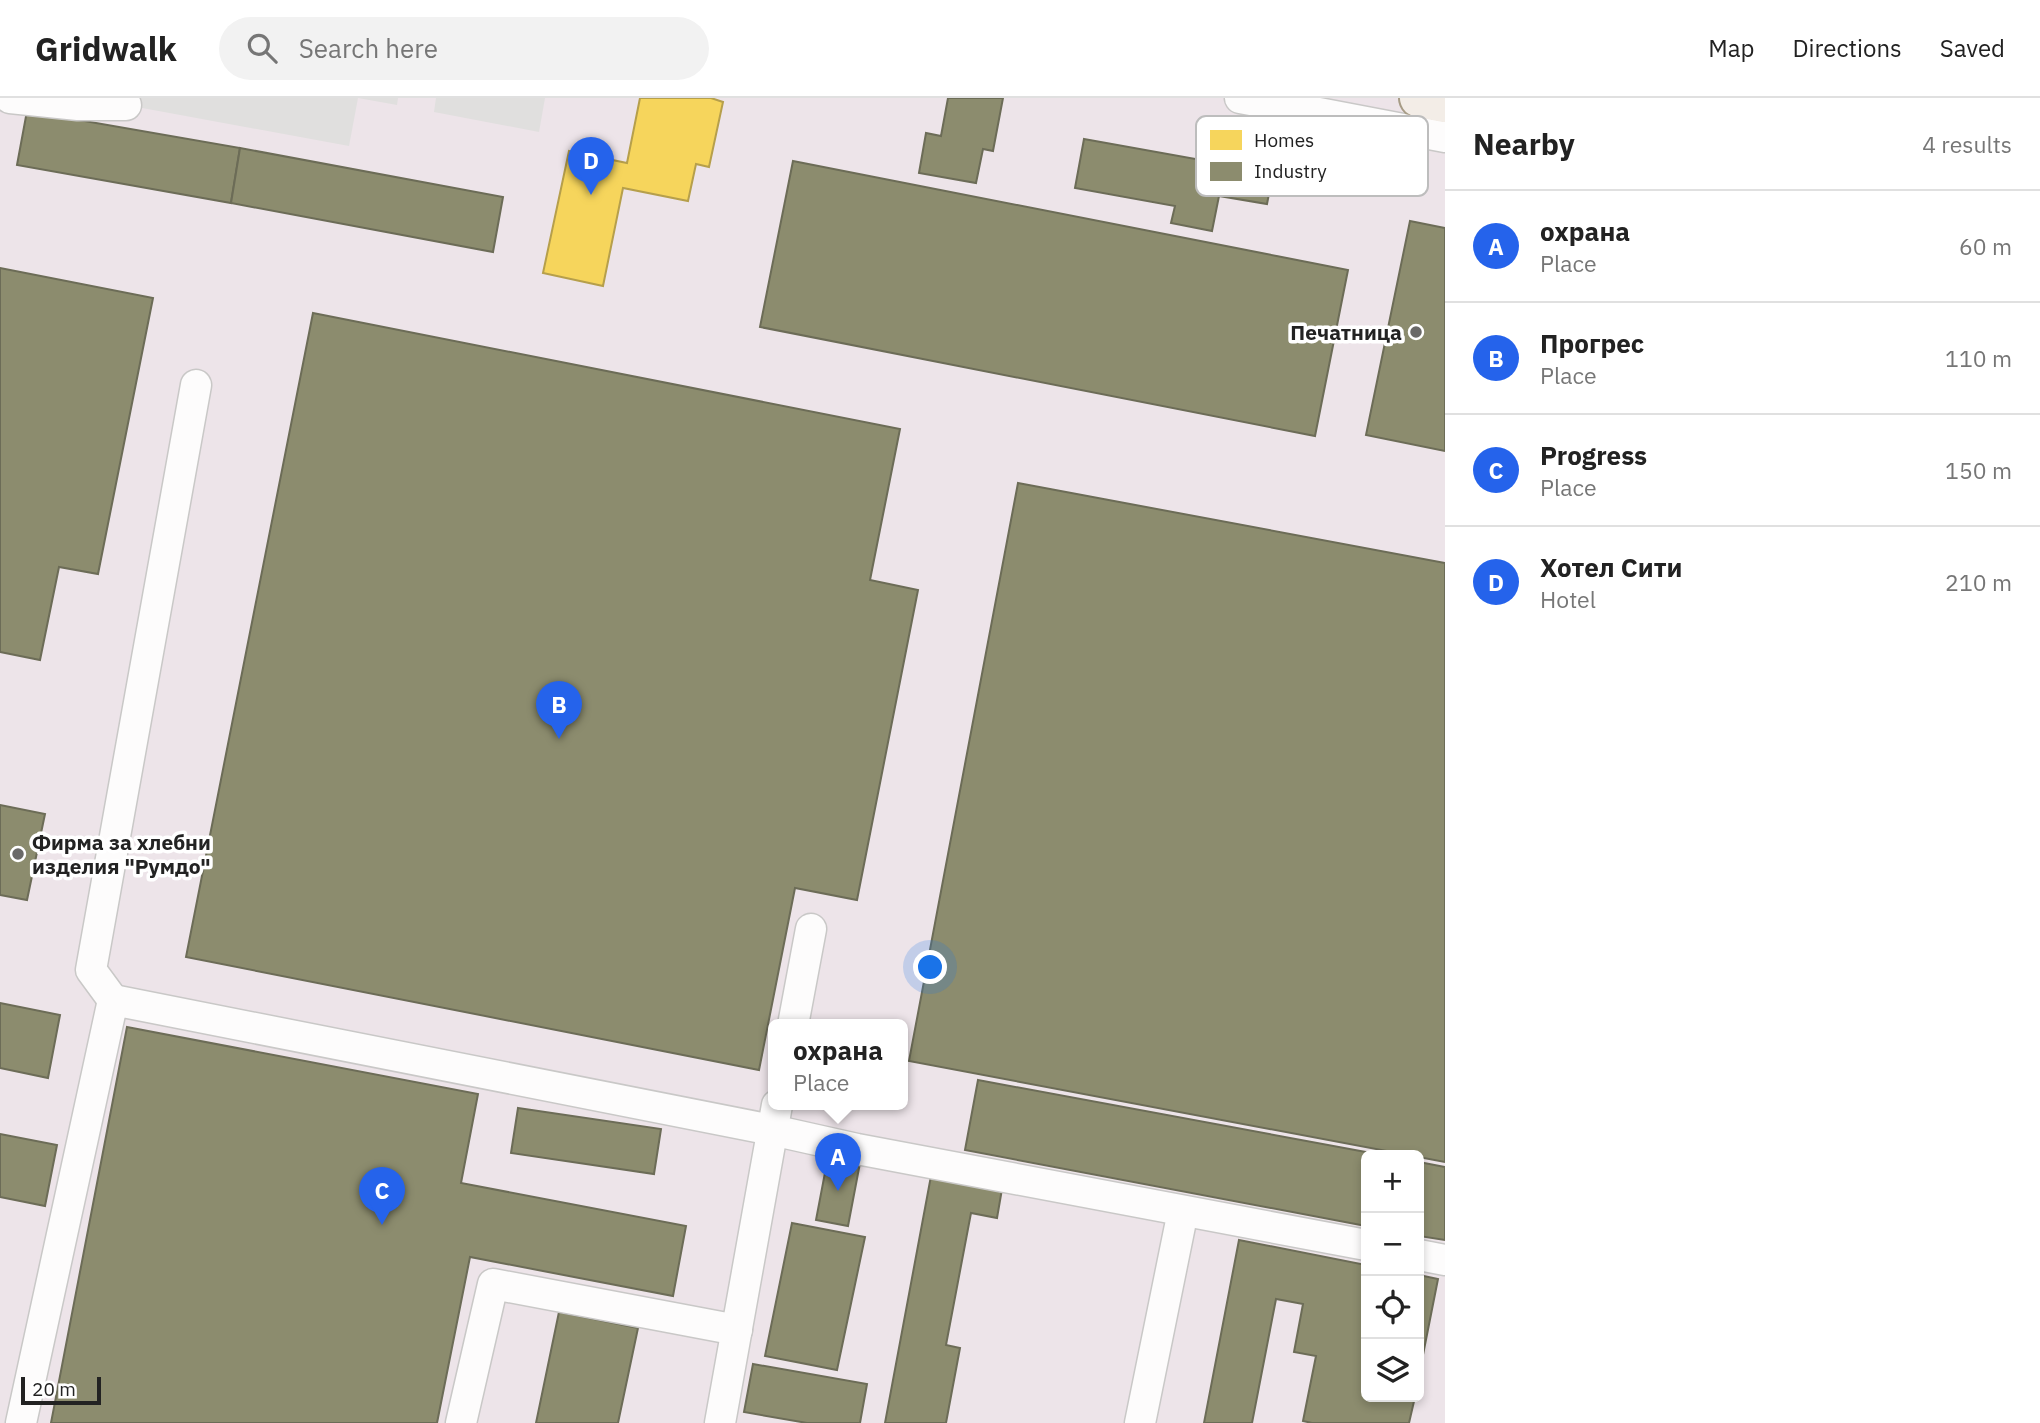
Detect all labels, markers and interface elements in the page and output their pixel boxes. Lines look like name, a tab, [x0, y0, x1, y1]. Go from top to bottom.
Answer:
search box	[219, 17, 709, 80]
text: Gridwalk	[35, 27, 177, 70]
icon: search	[243, 29, 281, 67]
text: Search here	[299, 31, 438, 65]
text: Map	[1708, 32, 1754, 64]
text: Directions	[1792, 32, 1902, 64]
text: Saved	[1940, 32, 2005, 64]
legend	[1196, 116, 1428, 196]
text: Nearby	[1473, 124, 1575, 163]
text: Homes	[1254, 128, 1314, 152]
text: 4 results	[1922, 129, 2012, 159]
pin: D	[568, 137, 614, 195]
text: Industry	[1254, 159, 1327, 183]
text: охрана	[1540, 214, 1630, 248]
text: A	[1488, 231, 1504, 261]
text: 60 m	[1959, 231, 2012, 261]
text: Place	[1540, 248, 1597, 278]
place label: Печатница	[1290, 318, 1402, 346]
marker: Печатница	[1408, 324, 1424, 340]
text: Прогрес	[1540, 326, 1644, 360]
text: B	[1488, 343, 1504, 373]
text: 110 m	[1945, 343, 2012, 373]
text: Place	[1540, 360, 1597, 390]
text: Progress	[1540, 438, 1647, 472]
text: C	[1489, 455, 1503, 485]
text: 150 m	[1945, 455, 2012, 485]
text: Place	[1540, 472, 1597, 502]
text: Хотел Сити	[1540, 550, 1682, 584]
text: D	[1488, 567, 1504, 597]
text: 210 m	[1945, 567, 2012, 597]
text: Hotel	[1540, 584, 1596, 614]
pin: B	[536, 681, 582, 739]
place label: Фирма за хлебни изделия "Румдо"	[32, 828, 211, 880]
marker: Фирма за хлебни изделия "Румдо"	[10, 846, 26, 862]
your location	[913, 950, 947, 984]
popup	[768, 1019, 908, 1110]
text: охрана	[793, 1033, 883, 1067]
text: Place	[793, 1067, 849, 1097]
pin: A	[815, 1133, 861, 1191]
map controls	[1361, 1150, 1424, 1402]
button: +	[1361, 1150, 1424, 1213]
pin: C	[359, 1167, 405, 1225]
button: −	[1361, 1213, 1424, 1276]
button: locate	[1361, 1276, 1424, 1339]
button: layers	[1361, 1339, 1424, 1402]
scale bar	[21, 1374, 102, 1406]
text: 20 m	[32, 1377, 76, 1401]

